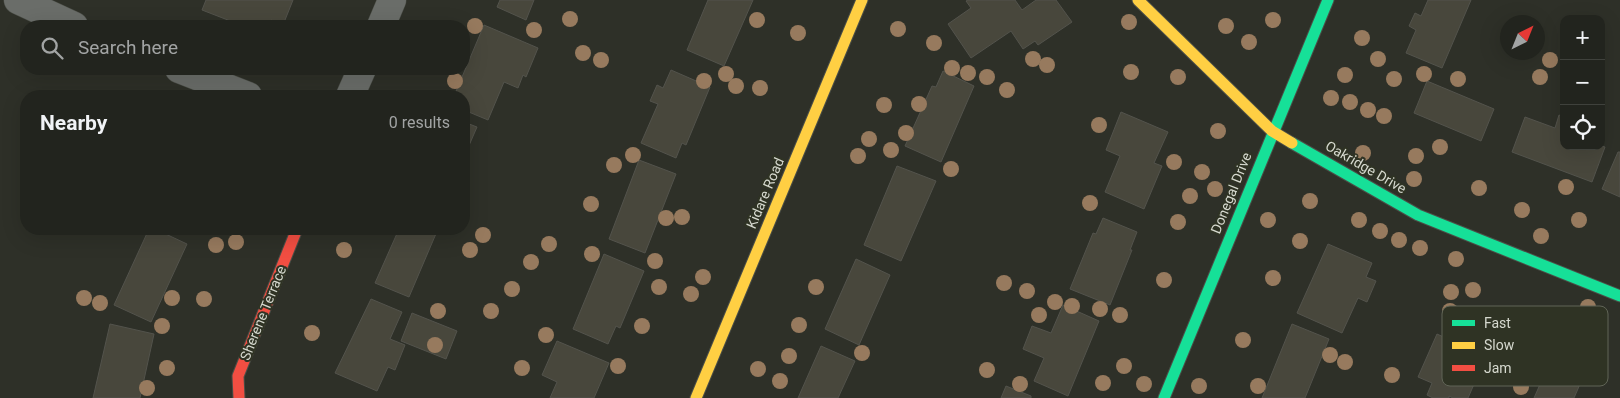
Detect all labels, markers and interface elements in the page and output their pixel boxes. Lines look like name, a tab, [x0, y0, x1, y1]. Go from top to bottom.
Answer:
north arrow	[1500, 15, 1545, 60]
map controls	[1560, 15, 1605, 150]
button: +	[1560, 15, 1605, 60]
search box	[20, 20, 470, 75]
icon: search	[38, 34, 66, 62]
text: Search here	[78, 36, 178, 59]
button: −	[1560, 60, 1605, 105]
button: locate	[1560, 105, 1605, 150]
text: Nearby	[40, 111, 107, 135]
text: 0 results	[389, 113, 450, 132]
street label: Oakridge Drive	[1323, 137, 1409, 197]
street label: Donegal Drive	[1207, 150, 1255, 236]
street label: Kidare Road	[743, 155, 787, 231]
street label: Sherene Terrace	[237, 263, 289, 363]
legend	[1442, 306, 1608, 386]
text: Fast	[1484, 315, 1511, 331]
text: Slow	[1484, 337, 1515, 353]
text: Jam	[1484, 360, 1512, 376]

